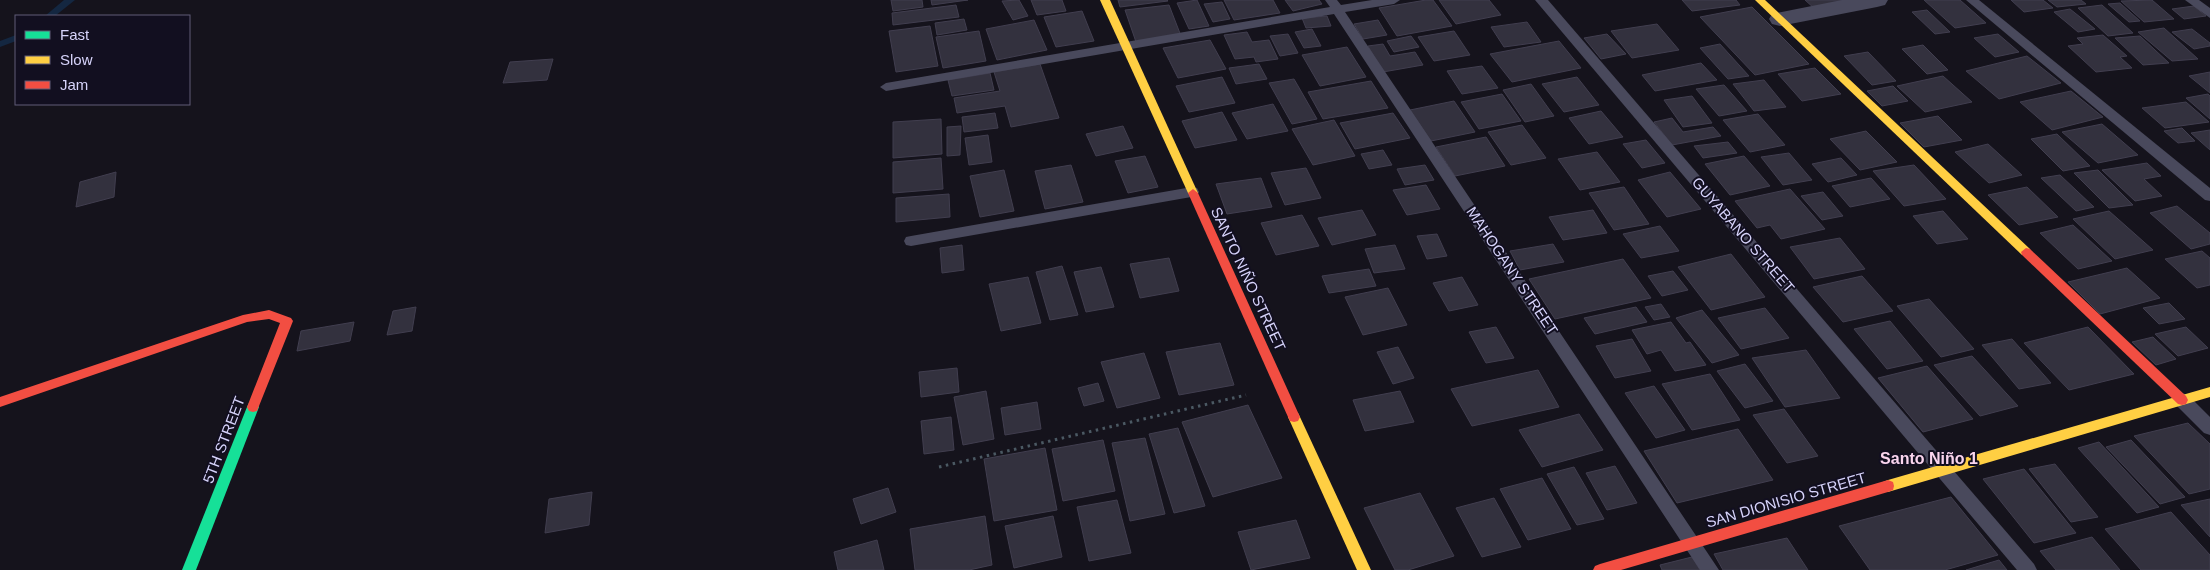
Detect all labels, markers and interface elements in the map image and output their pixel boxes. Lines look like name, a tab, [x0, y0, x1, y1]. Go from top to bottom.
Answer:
legend	[15, 15, 190, 105]
text: Fast	[60, 26, 90, 43]
text: Slow	[60, 51, 93, 68]
text: Jam	[60, 76, 88, 93]
street label: GUYABANO STREET	[1689, 174, 1798, 296]
street label: SANTO NIÑO STREET	[1208, 204, 1289, 353]
street label: MAHOGANY STREET	[1463, 204, 1562, 338]
street label: 5TH STREET	[199, 394, 248, 486]
district label: Santo Niño 1	[1880, 450, 1978, 467]
street label: SAN DIONISIO STREET	[1704, 468, 1868, 531]

